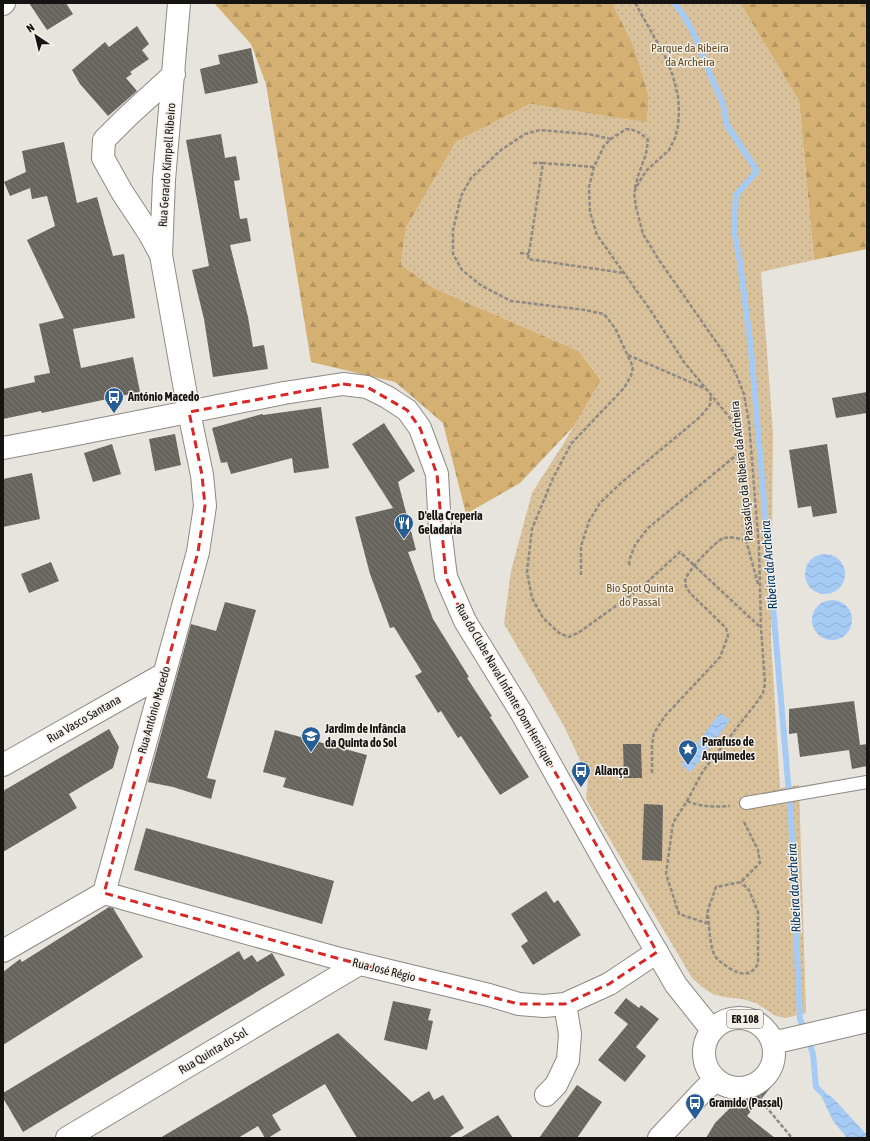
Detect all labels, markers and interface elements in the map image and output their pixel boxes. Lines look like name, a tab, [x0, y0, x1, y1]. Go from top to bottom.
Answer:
north arrow	[16, 16, 56, 56]
text: N	[24, 21, 36, 35]
park label: Parque da Ribeira da Archeira	[651, 41, 729, 69]
street label: Rua Gerardo Kimpell Ribeiro	[156, 102, 178, 228]
bus stop icon: António Macedo	[103, 386, 125, 414]
place label: António Macedo	[127, 390, 200, 404]
street label: Passadiço da Ribeira da Archeira	[728, 400, 756, 542]
place label: D'ella Creperia Geladaria	[418, 509, 483, 537]
restaurant icon: D'ella Creperia Geladaria	[393, 512, 415, 540]
water label: Ribeira da Archeira	[758, 520, 780, 610]
park label: Bio Spot Quinta do Passal	[606, 581, 674, 609]
street label: Rua do Clube Naval Infante Dom Henrique	[453, 601, 557, 769]
street label: Rua António Macedo	[135, 664, 173, 755]
street label: Rua Vasco Santana	[45, 692, 123, 746]
place label: Jardim de Infância da Quinta do Sol	[324, 722, 406, 750]
school or university icon: Jardim de Infância da Quinta do Sol	[300, 725, 322, 753]
place label: Parafuso de Arquimedes	[701, 735, 756, 763]
place icon: Parafuso de Arquimedes	[677, 738, 699, 766]
bus stop icon: Aliança	[570, 760, 592, 788]
place label: Aliança	[594, 764, 629, 778]
water label: Ribeira da Archeira	[784, 843, 804, 933]
street label: Rua José Régio	[351, 955, 417, 985]
road number: ER 108	[727, 1010, 763, 1028]
street label: Rua Quinta do Sol	[176, 1025, 251, 1077]
bus stop icon: Gramido (Passal)	[684, 1092, 706, 1120]
place label: Gramido (Passal)	[709, 1096, 783, 1110]

